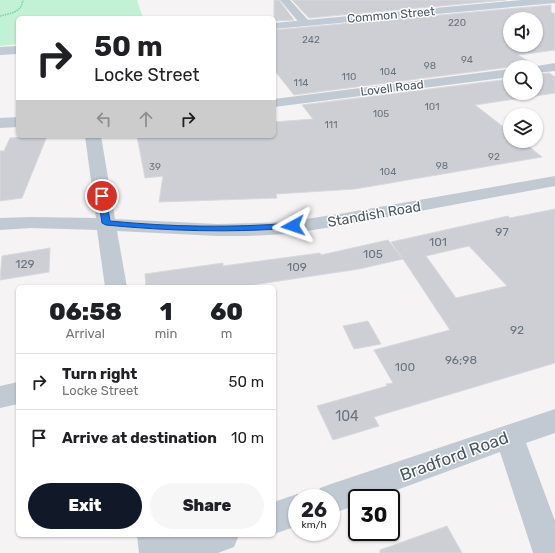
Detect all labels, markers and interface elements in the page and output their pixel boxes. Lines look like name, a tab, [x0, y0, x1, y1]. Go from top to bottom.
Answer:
street label: Common Street	[347, 4, 436, 26]
map controls	[503, 12, 543, 148]
button: sound	[503, 12, 543, 52]
house number: 220	[448, 17, 466, 29]
text: 50 m	[94, 30, 163, 63]
icon: right	[28, 32, 80, 84]
house number: 242	[302, 34, 320, 46]
house number: 94	[461, 54, 473, 66]
house number: 98	[424, 60, 436, 72]
button: search	[503, 60, 543, 100]
text: Locke Street	[94, 64, 200, 86]
house number: 104	[380, 66, 396, 78]
house number: 110	[342, 71, 356, 83]
house number: 114	[294, 77, 308, 89]
street label: Lovell Road	[360, 77, 424, 99]
house number: 101	[425, 101, 439, 113]
icon: left	[93, 108, 115, 130]
icon: ahead	[135, 108, 157, 130]
icon: right	[177, 108, 199, 130]
house number: 105	[373, 108, 389, 120]
button: layers	[503, 108, 543, 148]
house number: 111	[325, 119, 337, 131]
house number: 92	[488, 151, 500, 163]
house number: 98	[436, 160, 448, 172]
house number: 39	[149, 161, 161, 173]
house number: 104	[380, 166, 396, 178]
pin	[85, 179, 119, 213]
icon: arrive	[91, 185, 113, 207]
street label: Standish Road	[326, 198, 422, 231]
position arrow	[272, 205, 314, 247]
house number: 97	[495, 225, 509, 239]
house number: 101	[429, 235, 447, 249]
house number: 105	[363, 247, 383, 261]
house number: 129	[15, 257, 35, 271]
house number: 109	[287, 260, 307, 274]
text: 06:58	[49, 298, 122, 326]
text: 1	[160, 298, 172, 326]
text: 60	[210, 298, 243, 326]
house number: 92	[510, 323, 524, 337]
text: Arrival	[66, 326, 105, 341]
text: min	[155, 326, 177, 341]
text: m	[221, 326, 232, 341]
house number: 96;98	[445, 353, 477, 367]
house number: 100	[395, 360, 415, 374]
text: Turn right	[62, 365, 137, 383]
icon: right	[28, 371, 50, 393]
text: 50 m	[229, 373, 264, 391]
text: Locke Street	[62, 383, 138, 398]
house number: 104	[335, 408, 359, 425]
icon: arrive	[28, 427, 50, 449]
street label: Bradford Road	[397, 427, 511, 485]
text: Arrive at destination	[62, 429, 217, 447]
text: 10 m	[231, 429, 264, 447]
button: Exit	[28, 483, 142, 529]
button: Share	[150, 483, 264, 529]
speed limit sign: 30	[348, 489, 400, 541]
text: 26	[301, 498, 327, 522]
text: km/h	[302, 519, 326, 531]

